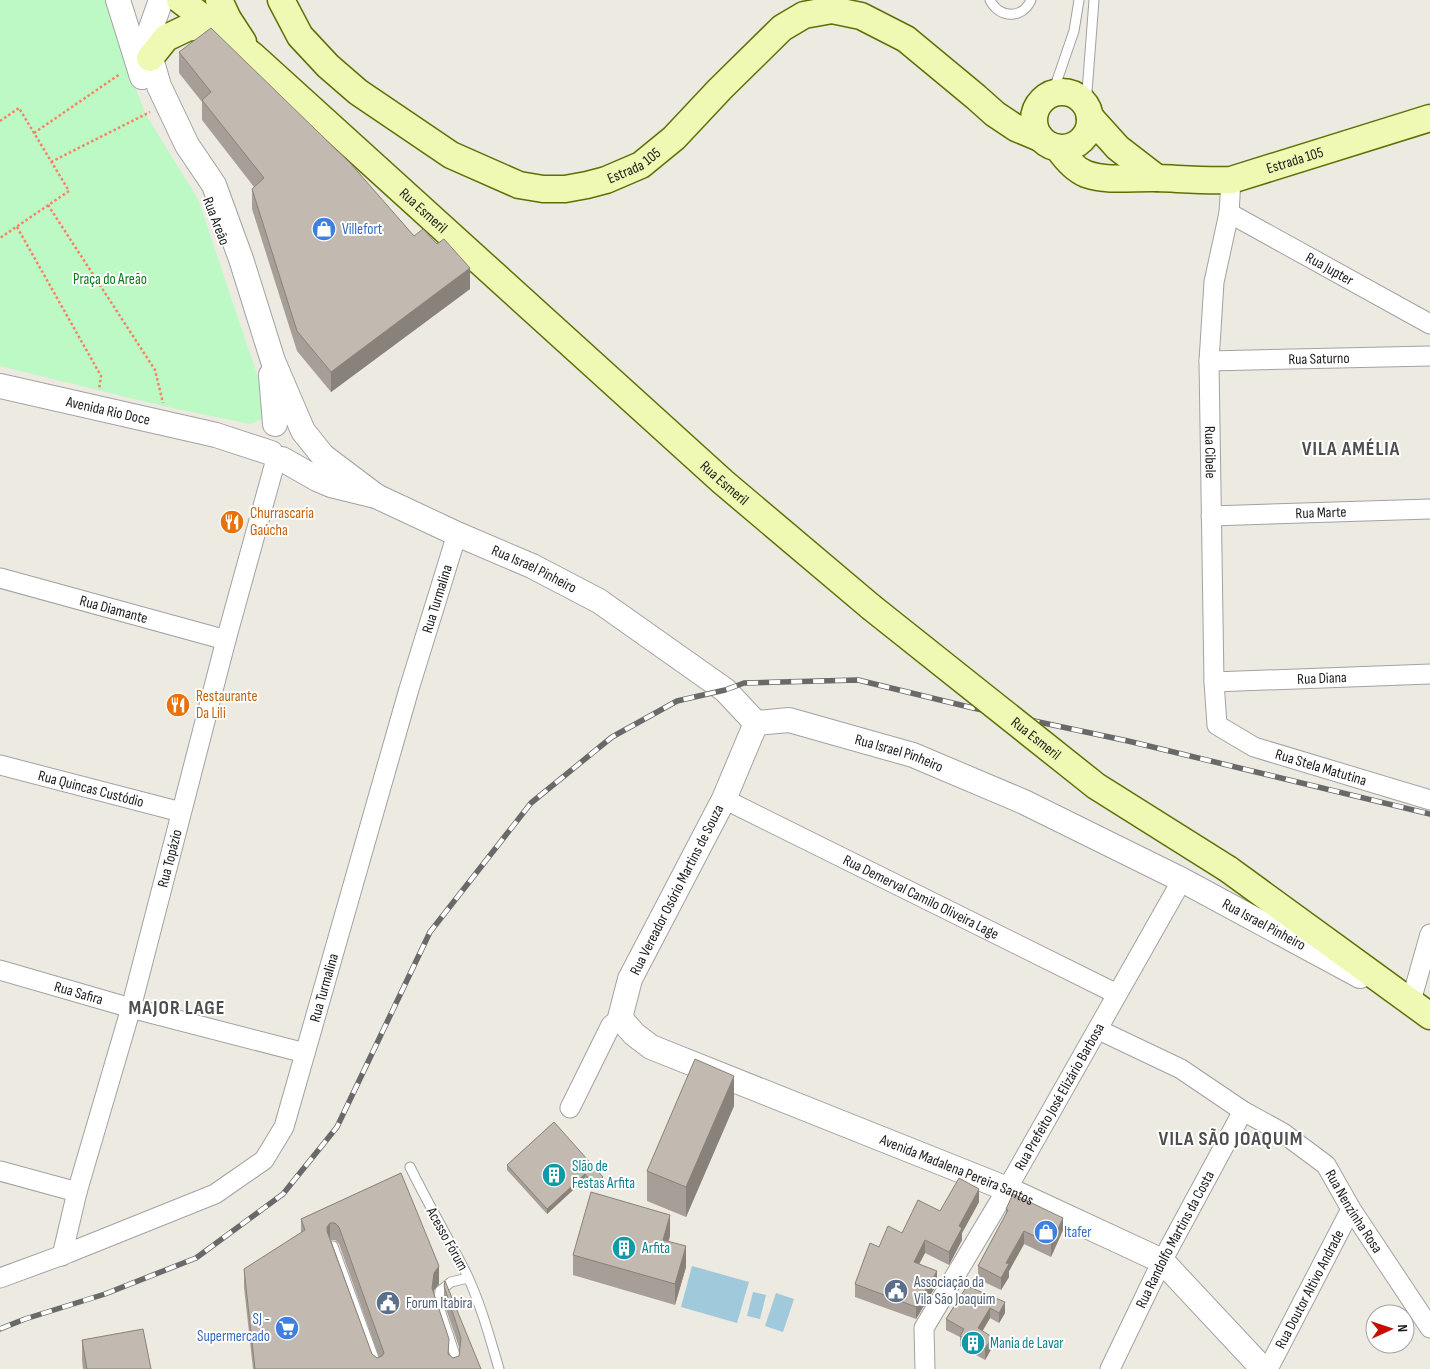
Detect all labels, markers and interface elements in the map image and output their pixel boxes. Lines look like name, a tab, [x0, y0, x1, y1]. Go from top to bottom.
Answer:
street label: Estrada 105	[1264, 142, 1325, 178]
street label: Estrada 105	[604, 143, 665, 188]
street label: Rua Esmeril	[395, 184, 452, 237]
street label: Rua Areão	[198, 194, 234, 248]
shop icon: Villefort	[311, 216, 337, 242]
place label: Villefort	[342, 220, 383, 239]
street label: Rua Jupter	[1302, 248, 1358, 290]
park label: Praça do Areão	[73, 270, 147, 289]
street label: Rua Saturno	[1288, 348, 1350, 369]
street label: Avenida Rio Doce	[63, 392, 152, 429]
street label: Rua Cibele	[1201, 426, 1220, 479]
district label: VILA AMÉLIA	[1302, 437, 1400, 461]
street label: Rua Esmeril	[696, 456, 753, 509]
street label: Rua Marte	[1295, 502, 1347, 523]
place label: Churrascaria Gaúcha	[250, 504, 314, 540]
restaurant icon: Churrascaria Gaúcha	[219, 509, 245, 535]
street label: Rua Israel Pinheiro	[489, 540, 580, 597]
street label: Rua Turmalina	[417, 562, 457, 635]
street label: Rua Diamante	[78, 591, 150, 628]
street label: Rua Diana	[1297, 668, 1347, 688]
place label: Restaurante Da Lili	[196, 687, 258, 723]
restaurant icon: Restaurante Da Lili	[165, 692, 191, 718]
street label: Rua Esmeril	[1007, 713, 1065, 764]
street label: Rua Israel Pinheiro	[853, 730, 946, 776]
street label: Rua Stela Matutina	[1273, 744, 1369, 790]
street label: Rua Quincas Custódio	[36, 766, 146, 811]
street label: Rua Vereador Osório Martins de Souza	[626, 801, 728, 978]
street label: Rua Topázio	[153, 827, 186, 889]
street label: Rua Demerval Camilo Oliveira Lage	[840, 850, 1002, 943]
street label: Rua Israel Pinheiro	[1219, 894, 1309, 954]
street label: Rua Turmalina	[305, 951, 343, 1024]
street label: Rua Safira	[52, 977, 106, 1009]
district label: MAJOR LAGE	[129, 996, 225, 1020]
street label: Rua Prefeito José Elizário Barbosa	[1010, 1019, 1109, 1174]
district label: VILA SÃO JOAQUIM	[1159, 1127, 1303, 1151]
street label: Avenida Madalena Pereira Santos	[876, 1129, 1037, 1210]
place label: Slão de Festas Arfita	[572, 1157, 635, 1193]
building icon: Slão de Festas Arfita	[541, 1162, 567, 1188]
street label: Rua Nenzinha Rosa	[1321, 1166, 1387, 1257]
street label: Rua Randolfo Martins da Costa	[1131, 1167, 1219, 1311]
street label: Acesso Fórum	[421, 1203, 472, 1274]
shop icon: Itafer	[1033, 1219, 1059, 1245]
place label: Itafer	[1064, 1223, 1092, 1242]
street label: Rua Doutor Altivo Andrade	[1271, 1226, 1348, 1352]
building icon: Arfita	[611, 1235, 637, 1261]
place label: Arfita	[641, 1239, 670, 1258]
place label: Associação da Vila São Joaquim	[913, 1273, 995, 1309]
public building icon: Associação da Vila São Joaquim	[883, 1278, 909, 1304]
public building icon: Forum Itabira	[375, 1290, 401, 1316]
place label: Forum Itabira	[406, 1294, 473, 1313]
north arrow	[1365, 1304, 1415, 1354]
place label: SJ - Supermercado	[197, 1310, 270, 1346]
supermarket icon: SJ - Supermercado	[274, 1315, 300, 1341]
text: N	[1394, 1324, 1411, 1333]
building icon: Mania de Lavar	[960, 1330, 986, 1356]
place label: Mania de Lavar	[990, 1334, 1064, 1353]

